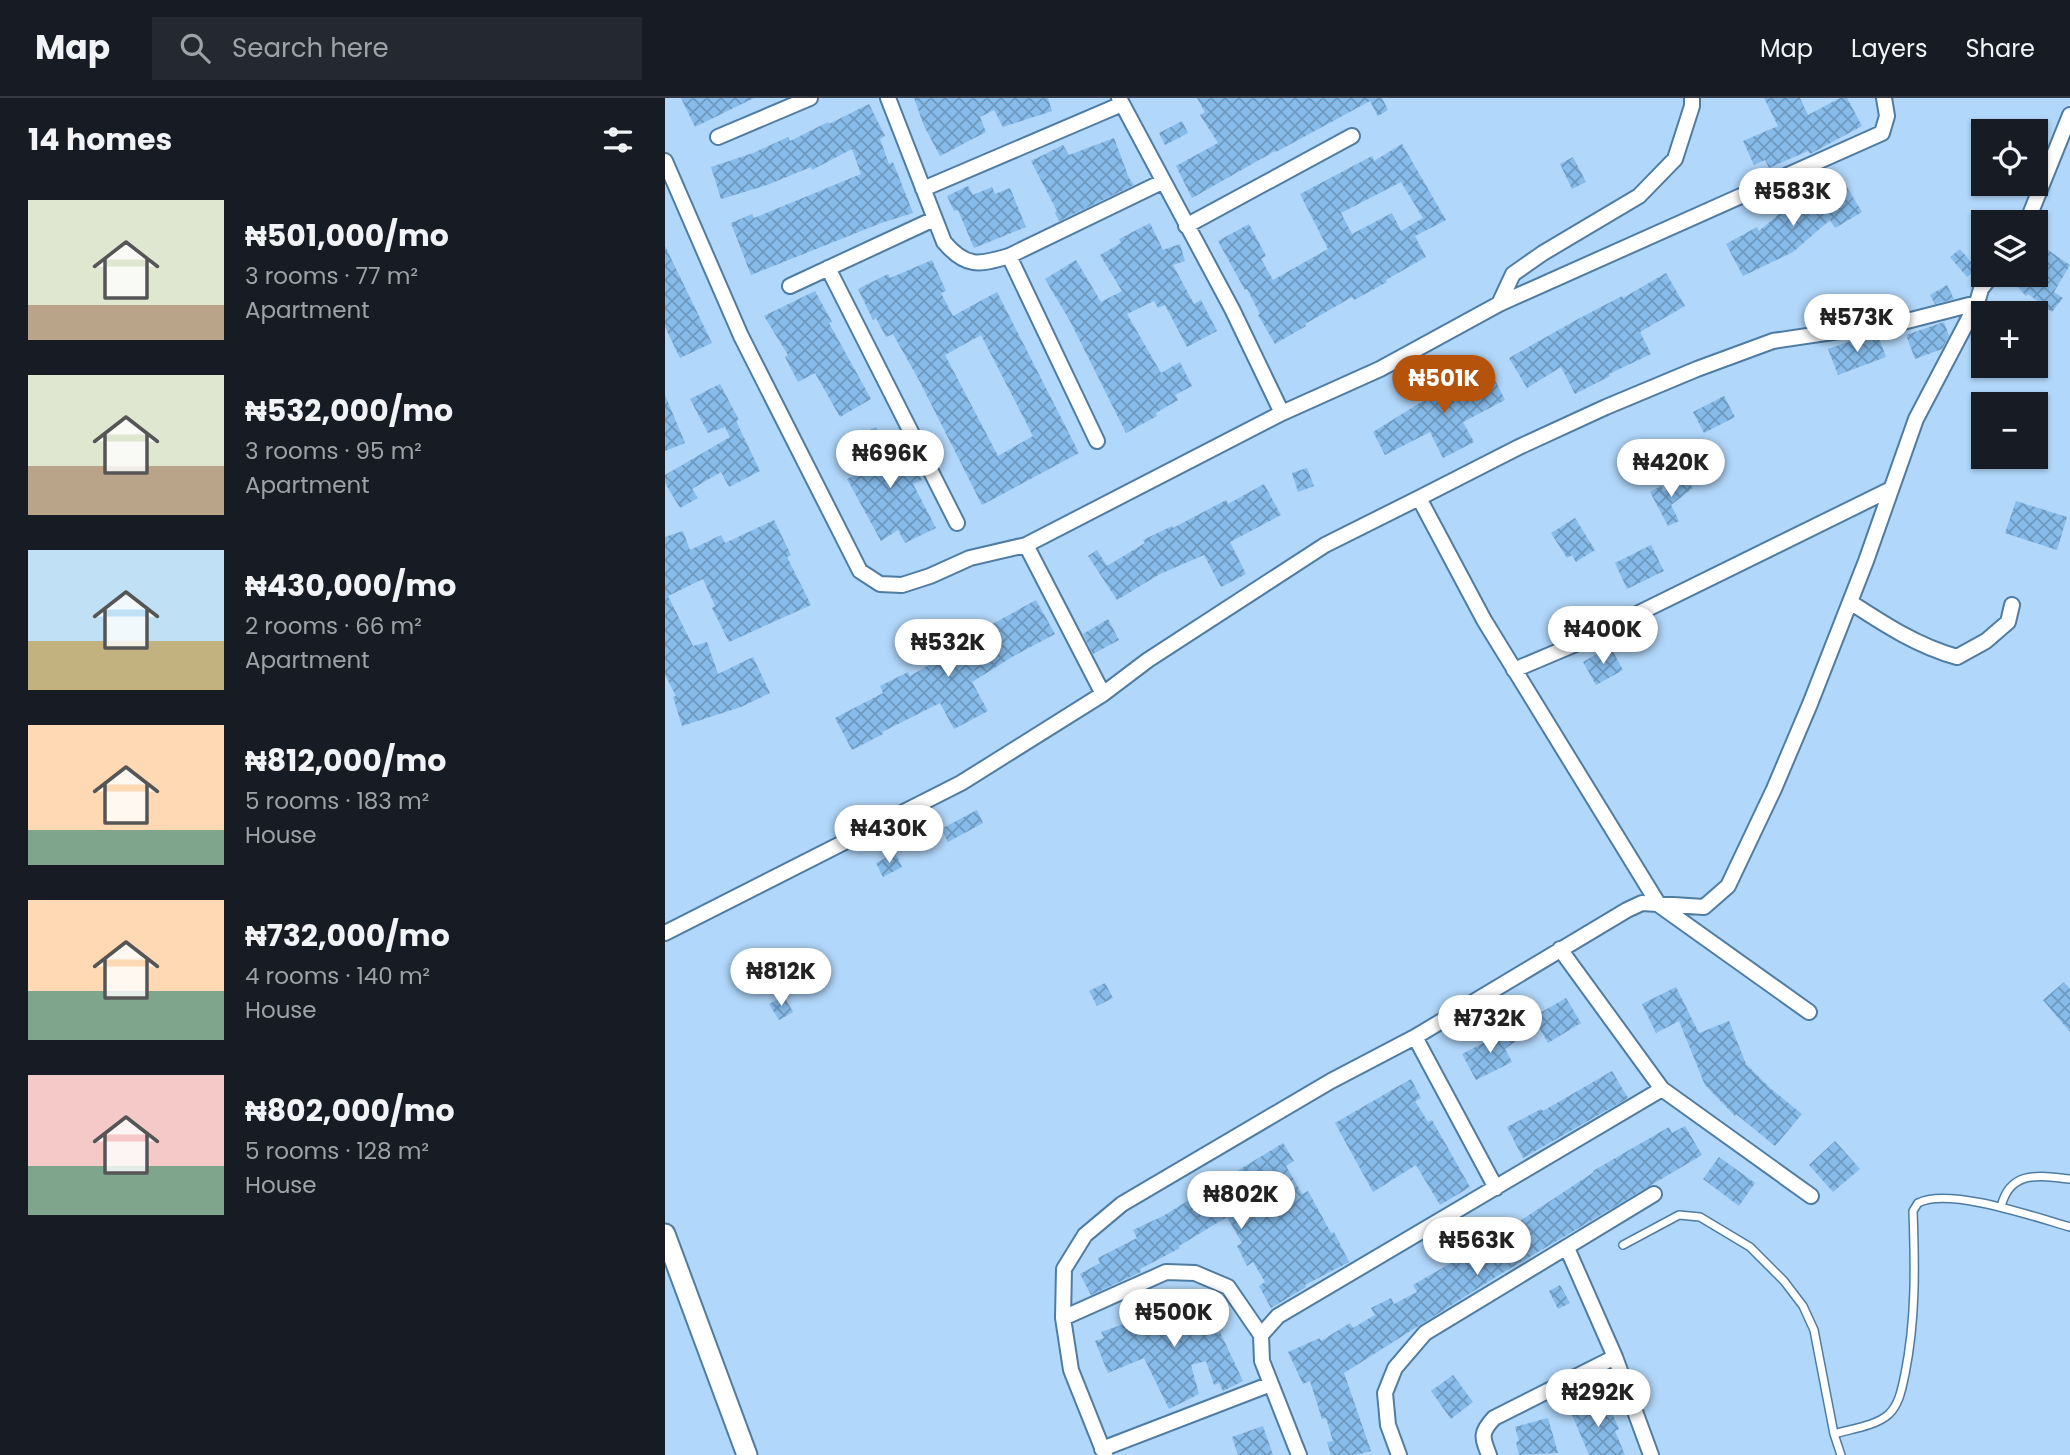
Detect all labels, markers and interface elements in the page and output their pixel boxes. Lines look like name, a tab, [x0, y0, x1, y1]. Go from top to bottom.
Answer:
search box	[152, 17, 642, 80]
text: Map	[35, 24, 110, 71]
icon: search	[176, 29, 214, 67]
text: Search here	[232, 30, 389, 66]
text: Map	[1760, 32, 1813, 65]
text: Layers	[1851, 32, 1927, 65]
text: Share	[1965, 32, 2035, 65]
text: 14 homes	[28, 118, 172, 161]
map controls	[1971, 119, 2048, 469]
button: locate	[1971, 119, 2048, 196]
icon: filters	[599, 121, 637, 159]
pin: ₦583K	[1744, 169, 1842, 228]
text: ₦583K	[1755, 175, 1831, 207]
button: layers	[1971, 210, 2048, 287]
text: ₦501,000/mo	[245, 214, 449, 257]
icon: home	[84, 228, 168, 312]
text: 3 rooms · 77 m²	[245, 260, 418, 292]
text: Apartment	[245, 294, 370, 326]
pin: ₦573K	[1808, 294, 1906, 354]
text: ₦573K	[1820, 301, 1894, 333]
button: +	[1971, 301, 2048, 378]
pin: ₦501K	[1395, 356, 1493, 415]
text: ₦501K	[1408, 362, 1480, 394]
text: ₦532,000/mo	[245, 389, 453, 432]
button: −	[1971, 392, 2048, 469]
icon: home	[84, 403, 168, 487]
pin: ₦696K	[841, 430, 939, 490]
text: 3 rooms · 95 m²	[245, 435, 422, 467]
text: ₦696K	[852, 437, 928, 469]
pin: ₦420K	[1622, 440, 1720, 499]
text: ₦420K	[1633, 446, 1709, 478]
text: Apartment	[245, 469, 370, 501]
text: ₦430,000/mo	[245, 564, 456, 607]
icon: home	[84, 578, 168, 662]
pin: ₦400K	[1554, 606, 1652, 666]
text: 2 rooms · 66 m²	[245, 610, 422, 642]
text: ₦400K	[1564, 613, 1642, 645]
pin: ₦532K	[899, 620, 997, 679]
text: ₦532K	[911, 626, 985, 658]
text: Apartment	[245, 644, 370, 676]
text: ₦812,000/mo	[245, 739, 446, 782]
icon: home	[84, 753, 168, 837]
text: 5 rooms · 183 m²	[245, 785, 429, 817]
pin: ₦430K	[840, 806, 938, 865]
text: ₦430K	[850, 812, 928, 844]
text: House	[245, 819, 317, 851]
text: ₦732,000/mo	[245, 914, 450, 957]
icon: home	[84, 928, 168, 1012]
pin: ₦812K	[732, 948, 830, 1008]
text: ₦812K	[746, 955, 816, 987]
text: 4 rooms · 140 m²	[245, 960, 430, 992]
text: House	[245, 994, 317, 1026]
pin: ₦732K	[1441, 996, 1539, 1055]
text: ₦732K	[1454, 1002, 1526, 1034]
text: ₦802,000/mo	[245, 1089, 455, 1132]
icon: home	[84, 1103, 168, 1187]
text: 5 rooms · 128 m²	[245, 1135, 429, 1167]
text: House	[245, 1169, 317, 1201]
pin: ₦802K	[1192, 1172, 1290, 1231]
text: ₦802K	[1203, 1178, 1279, 1210]
pin: ₦563K	[1428, 1218, 1526, 1277]
text: ₦563K	[1439, 1224, 1515, 1256]
pin: ₦500K	[1125, 1290, 1223, 1349]
text: ₦500K	[1135, 1296, 1213, 1328]
pin: ₦292K	[1549, 1370, 1647, 1429]
text: ₦292K	[1561, 1376, 1635, 1408]

